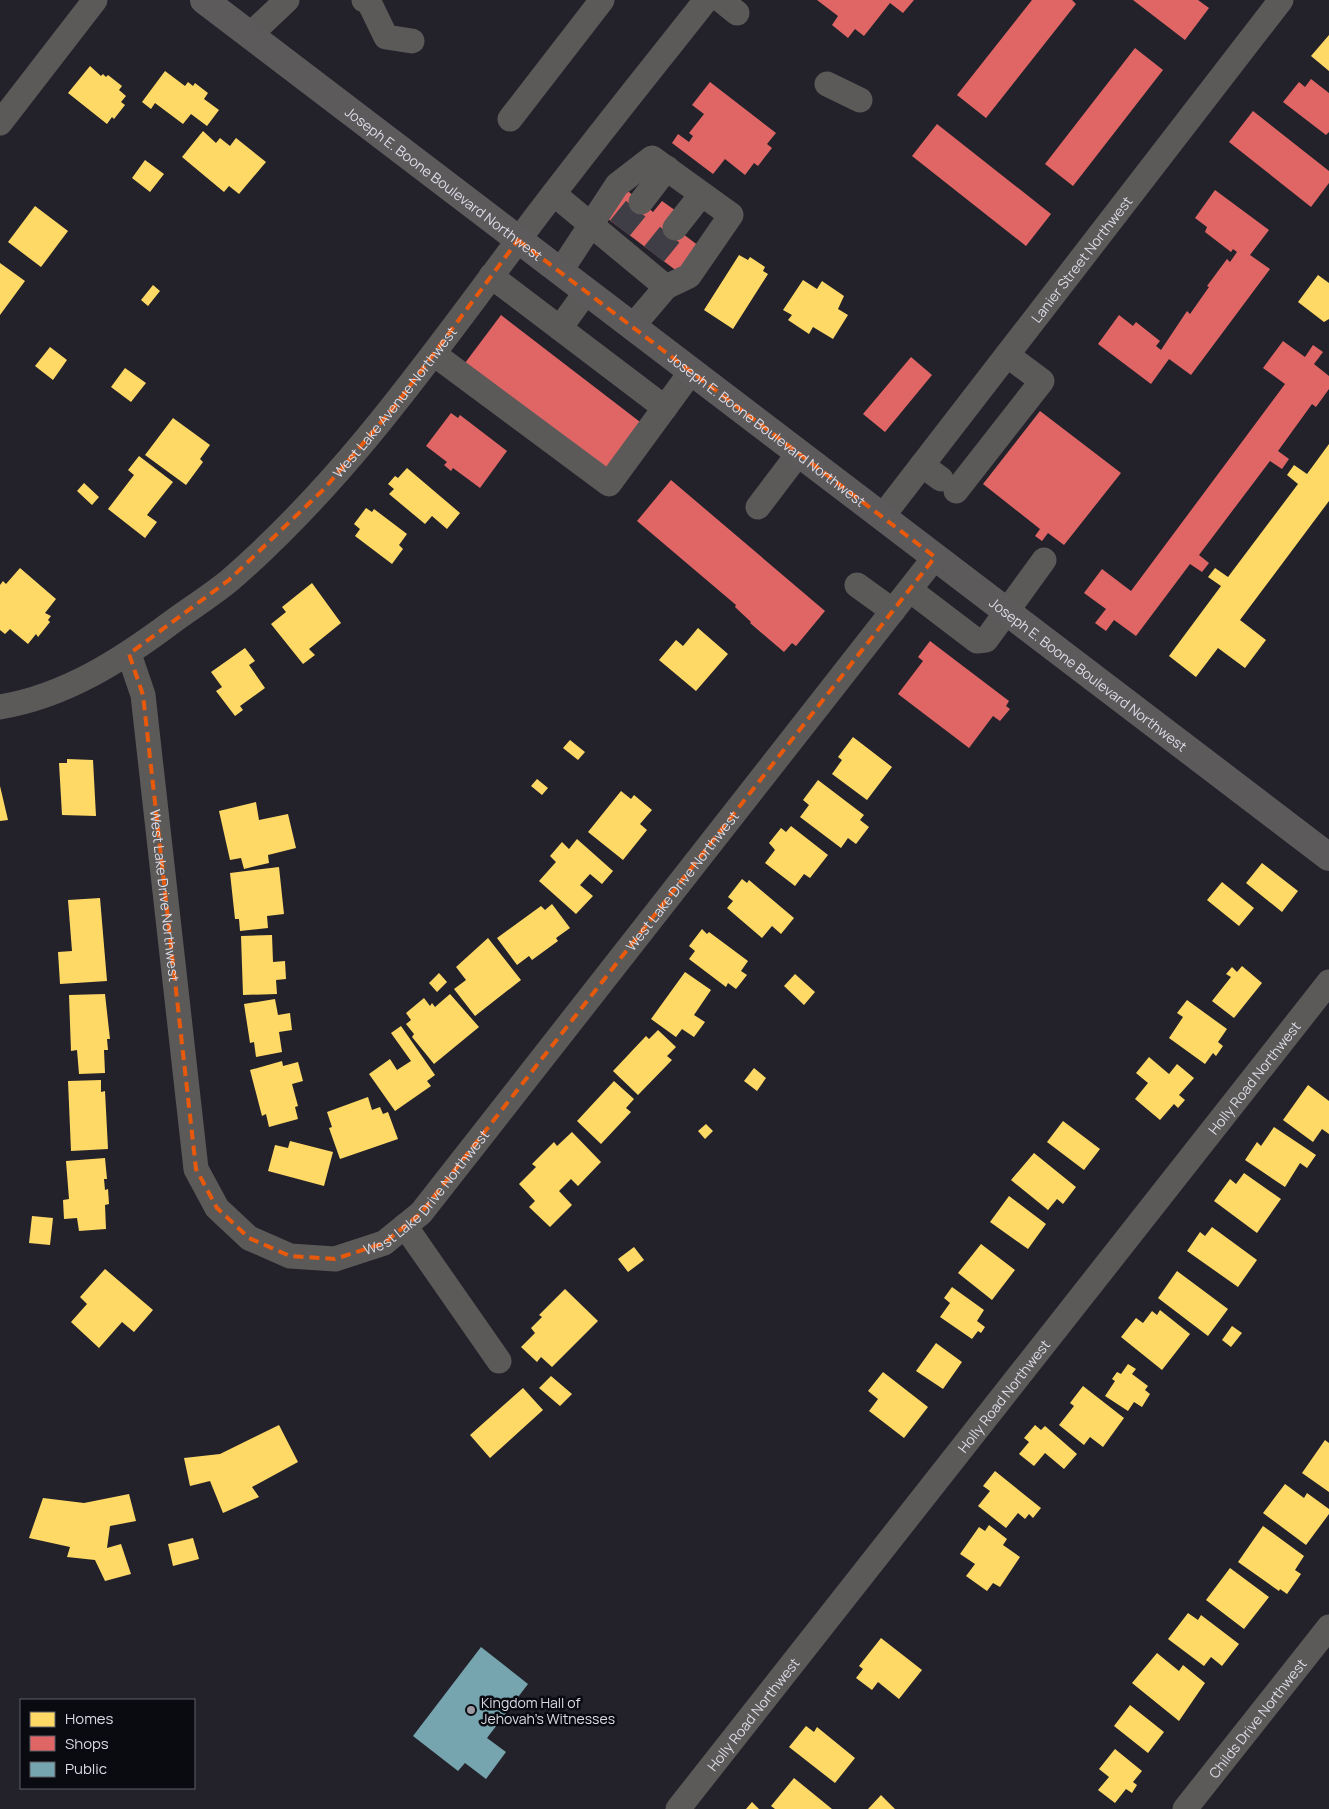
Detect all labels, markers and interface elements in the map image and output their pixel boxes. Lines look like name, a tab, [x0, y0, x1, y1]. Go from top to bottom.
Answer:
street label: Joseph E. Boone Boulevard Northwest	[342, 102, 547, 265]
street label: Lanier Street Northwest	[1026, 191, 1136, 326]
street label: West Lake Avenue Northwest	[328, 322, 461, 481]
street label: Joseph E. Boone Boulevard Northwest	[665, 348, 870, 511]
street label: Joseph E. Boone Boulevard Northwest	[986, 592, 1192, 755]
street label: West Lake Drive Northwest	[621, 806, 743, 954]
street label: West Lake Drive Northwest	[146, 808, 185, 983]
street label: Holly Road Northwest	[1203, 1017, 1305, 1138]
street label: West Lake Drive Northwest	[361, 1125, 493, 1259]
street label: Holly Road Northwest	[953, 1335, 1054, 1456]
street label: Holly Road Northwest	[702, 1653, 804, 1774]
street label: Childs Drive Northwest	[1204, 1654, 1310, 1782]
place label: Kingdom Hall of Jehovah’s Witnesses	[481, 1693, 615, 1728]
legend	[20, 1699, 195, 1789]
marker: Kingdom Hall of Jehovah’s Witnesses	[465, 1704, 477, 1716]
text: Homes	[65, 1708, 114, 1729]
text: Shops	[65, 1733, 109, 1754]
text: Public	[65, 1758, 107, 1779]

